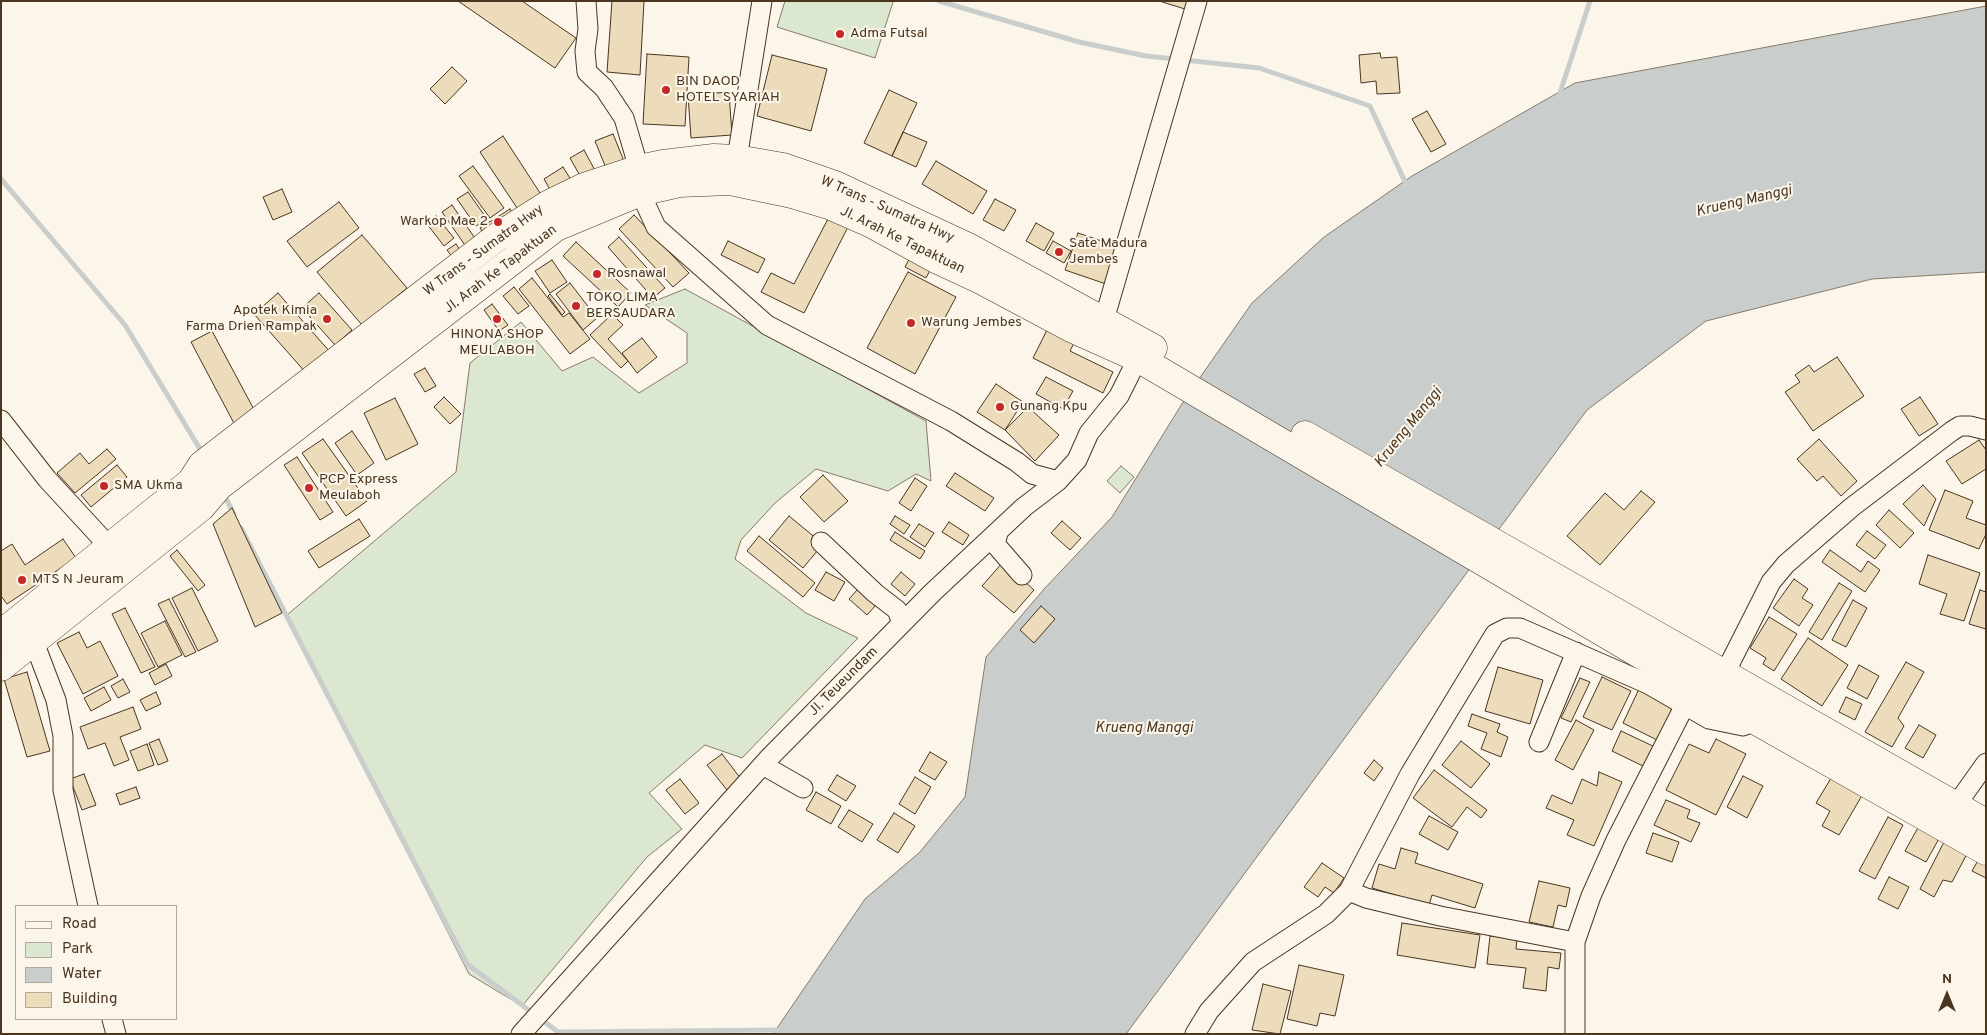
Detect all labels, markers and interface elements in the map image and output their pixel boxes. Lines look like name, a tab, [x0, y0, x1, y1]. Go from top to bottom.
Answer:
place label: Adma Futsal	[850, 26, 928, 42]
marker: Adma Futsal	[834, 28, 846, 40]
place label: BIN DAOD HOTEL SYARIAH	[676, 74, 780, 106]
marker: BIN DAOD HOTEL SYARIAH	[660, 84, 672, 96]
street label: W Trans - Sumatra Hwy	[818, 173, 956, 247]
water label: Krueng Manggi	[1694, 182, 1794, 222]
street label: W Trans - Sumatra Hwy	[421, 202, 547, 300]
street label: JI. Arah Ke Tapaktuan	[837, 203, 967, 279]
place label: Warkop Mae 2	[400, 214, 488, 230]
marker: Warkop Mae 2	[492, 216, 504, 228]
street label: JI. Arah Ke Tapaktuan	[441, 222, 561, 318]
place label: Sate Madura Jembes	[1069, 236, 1147, 268]
marker: Sate Madura Jembes	[1053, 246, 1065, 258]
place label: Rosnawal	[607, 266, 666, 282]
marker: Rosnawal	[591, 268, 603, 280]
place label: TOKO LIMA BERSAUDARA	[586, 290, 676, 322]
marker: TOKO LIMA BERSAUDARA	[570, 300, 582, 312]
place label: Apotek Kimia Farma Drien Rampak	[186, 303, 317, 336]
marker: Apotek Kimia Farma Drien Rampak	[321, 313, 333, 325]
marker: HINONA SHOP MEULABOH	[491, 313, 503, 325]
place label: Warung Jembes	[921, 315, 1022, 331]
marker: Warung Jembes	[905, 317, 917, 329]
place label: HINONA SHOP MEULABOH	[450, 327, 544, 360]
water label: Krueng Manggi	[1371, 384, 1447, 472]
place label: Gunang Kpu	[1010, 399, 1087, 415]
marker: Gunang Kpu	[994, 401, 1006, 413]
place label: PCP Express Meulaboh	[319, 472, 398, 504]
place label: SMA Ukma	[114, 478, 183, 494]
marker: SMA Ukma	[98, 480, 110, 492]
marker: PCP Express Meulaboh	[303, 482, 315, 494]
place label: MTS N Jeuram	[32, 572, 124, 588]
marker: MTS N Jeuram	[16, 574, 28, 586]
street label: JI. Teueundam	[806, 644, 882, 720]
water label: Krueng Manggi	[1095, 720, 1193, 738]
legend	[15, 905, 178, 1020]
text: Road	[62, 915, 97, 934]
text: Park	[62, 940, 93, 959]
text: Water	[62, 965, 101, 984]
north arrow	[1922, 970, 1972, 1020]
text: N	[1942, 971, 1952, 988]
text: Building	[62, 990, 117, 1009]

